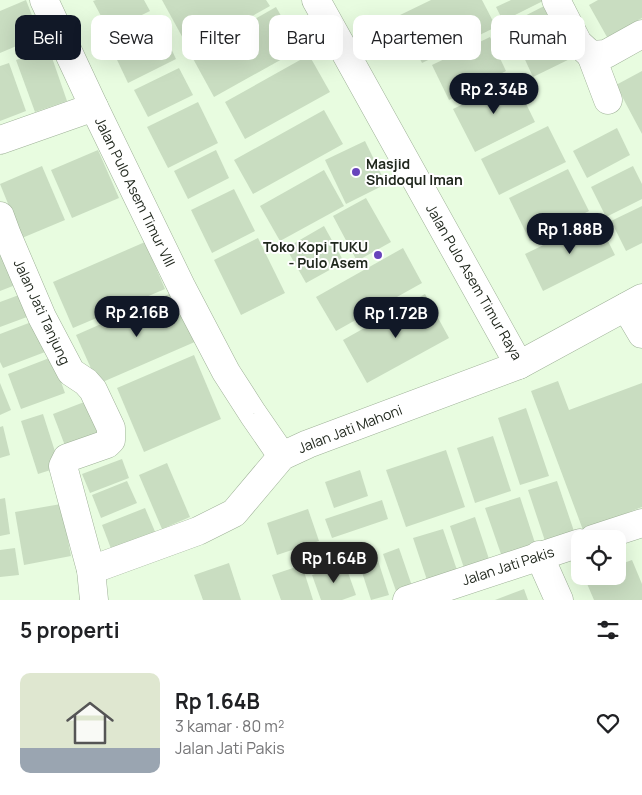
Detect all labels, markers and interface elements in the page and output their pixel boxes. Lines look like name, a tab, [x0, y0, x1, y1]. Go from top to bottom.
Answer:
chip: Beli	[15, 15, 81, 60]
chip: Sewa	[91, 15, 172, 60]
chip: Filter	[182, 15, 259, 60]
chip: Baru	[269, 15, 343, 60]
chip: Apartemen	[353, 15, 481, 60]
chip: Rumah	[491, 15, 585, 60]
pin: Rp 2.34B	[442, 72, 546, 115]
text: Rp 2.34B	[460, 78, 528, 100]
street label: Jalan Pulo Asem Timur VIII	[91, 114, 180, 270]
place label: Masjid Shidoqul Iman	[366, 154, 463, 189]
marker: Masjid Shidoqul Iman	[350, 166, 362, 178]
street label: Jalan Pulo Asem Timur Raya	[422, 200, 527, 363]
pin: Rp 1.88B	[518, 212, 622, 255]
text: Rp 1.88B	[538, 218, 602, 240]
place label: Toko Kopi TUKU - Pulo Asem	[263, 237, 368, 272]
marker: Toko Kopi TUKU - Pulo Asem	[372, 249, 384, 261]
street label: Jalan Jati Tanjung	[10, 256, 75, 368]
pin: Rp 2.16B	[85, 296, 189, 338]
pin: Rp 1.72B	[344, 296, 448, 339]
text: Rp 2.16B	[105, 301, 169, 323]
text: Rp 1.72B	[365, 302, 428, 324]
street label: Jalan Jati Mahoni	[295, 400, 405, 457]
map controls	[571, 530, 626, 585]
button: locate	[571, 530, 626, 585]
pin: Rp 1.64B	[282, 542, 386, 584]
street label: Jalan Jati Pakis	[459, 542, 556, 589]
text: Rp 1.64B	[302, 547, 366, 569]
text: 5 properti	[20, 616, 120, 644]
icon: filters	[594, 616, 622, 644]
text: Rp 1.64B	[175, 687, 260, 715]
icon: home	[60, 693, 120, 753]
icon: heart	[594, 709, 622, 737]
text: 3 kamar · 80 m²	[175, 715, 284, 737]
text: Jalan Jati Pakis	[175, 737, 285, 759]

